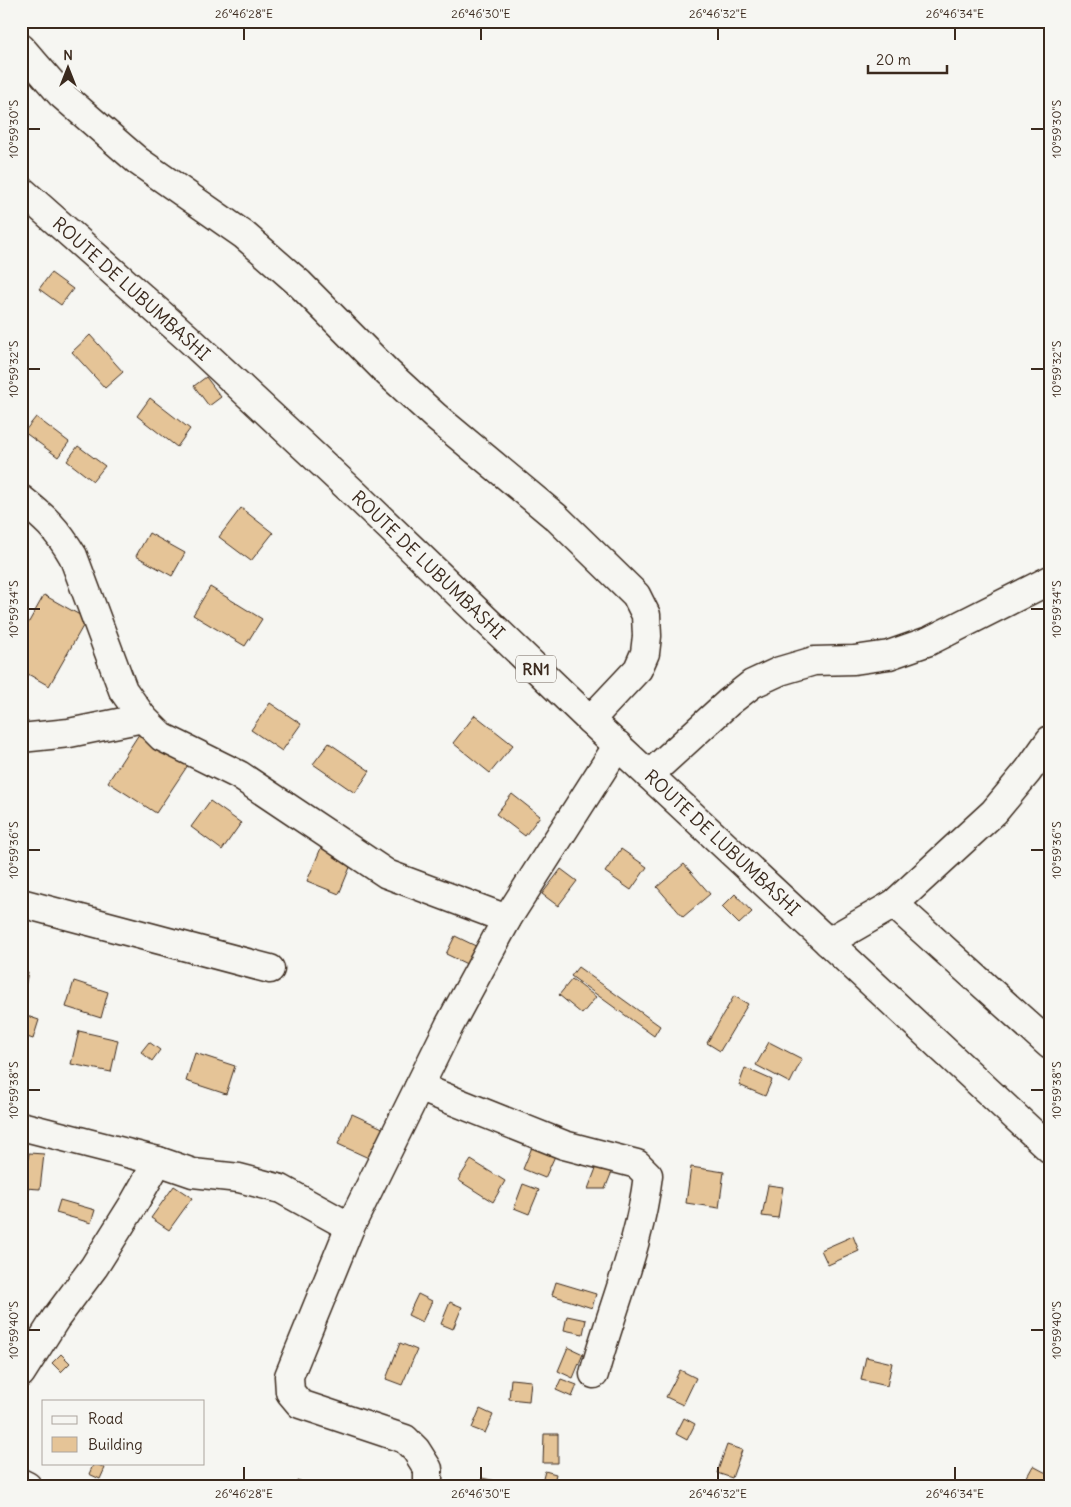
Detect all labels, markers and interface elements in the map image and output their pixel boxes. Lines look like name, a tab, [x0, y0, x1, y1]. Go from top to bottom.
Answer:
text: 26°46'28"E	[215, 6, 273, 21]
text: 26°46'30"E	[451, 6, 511, 21]
text: 26°46'32"E	[689, 6, 747, 21]
text: 26°46'34"E	[926, 6, 984, 21]
north arrow	[42, 42, 92, 92]
scale bar	[868, 42, 947, 74]
text: N	[63, 46, 73, 64]
text: 20 m	[876, 50, 911, 69]
text: 10°59'30"S	[6, 100, 21, 158]
text: 10°59'30"S	[1049, 100, 1064, 158]
street label: ROUTE DE LUBUMBASHI	[48, 212, 215, 366]
text: 10°59'32"S	[6, 340, 21, 397]
text: 10°59'32"S	[1049, 340, 1064, 397]
street label: ROUTE DE LUBUMBASHI	[347, 486, 510, 644]
text: 10°59'34"S	[6, 580, 21, 638]
text: 10°59'34"S	[1049, 580, 1064, 638]
road number: RN1	[516, 656, 556, 682]
street label: ROUTE DE LUBUMBASHI	[640, 765, 805, 921]
text: 10°59'36"S	[6, 821, 21, 879]
text: 10°59'36"S	[1049, 821, 1064, 879]
text: 10°59'38"S	[6, 1061, 21, 1119]
text: 10°59'38"S	[1049, 1061, 1064, 1119]
text: 10°59'40"S	[6, 1301, 21, 1359]
text: 10°59'40"S	[1049, 1301, 1064, 1359]
legend	[42, 1400, 205, 1464]
text: Road	[88, 1409, 123, 1428]
text: Building	[88, 1435, 143, 1454]
text: 26°46'28"E	[215, 1486, 273, 1501]
text: 26°46'30"E	[451, 1486, 511, 1501]
text: 26°46'32"E	[689, 1486, 747, 1501]
text: 26°46'34"E	[926, 1486, 984, 1501]

